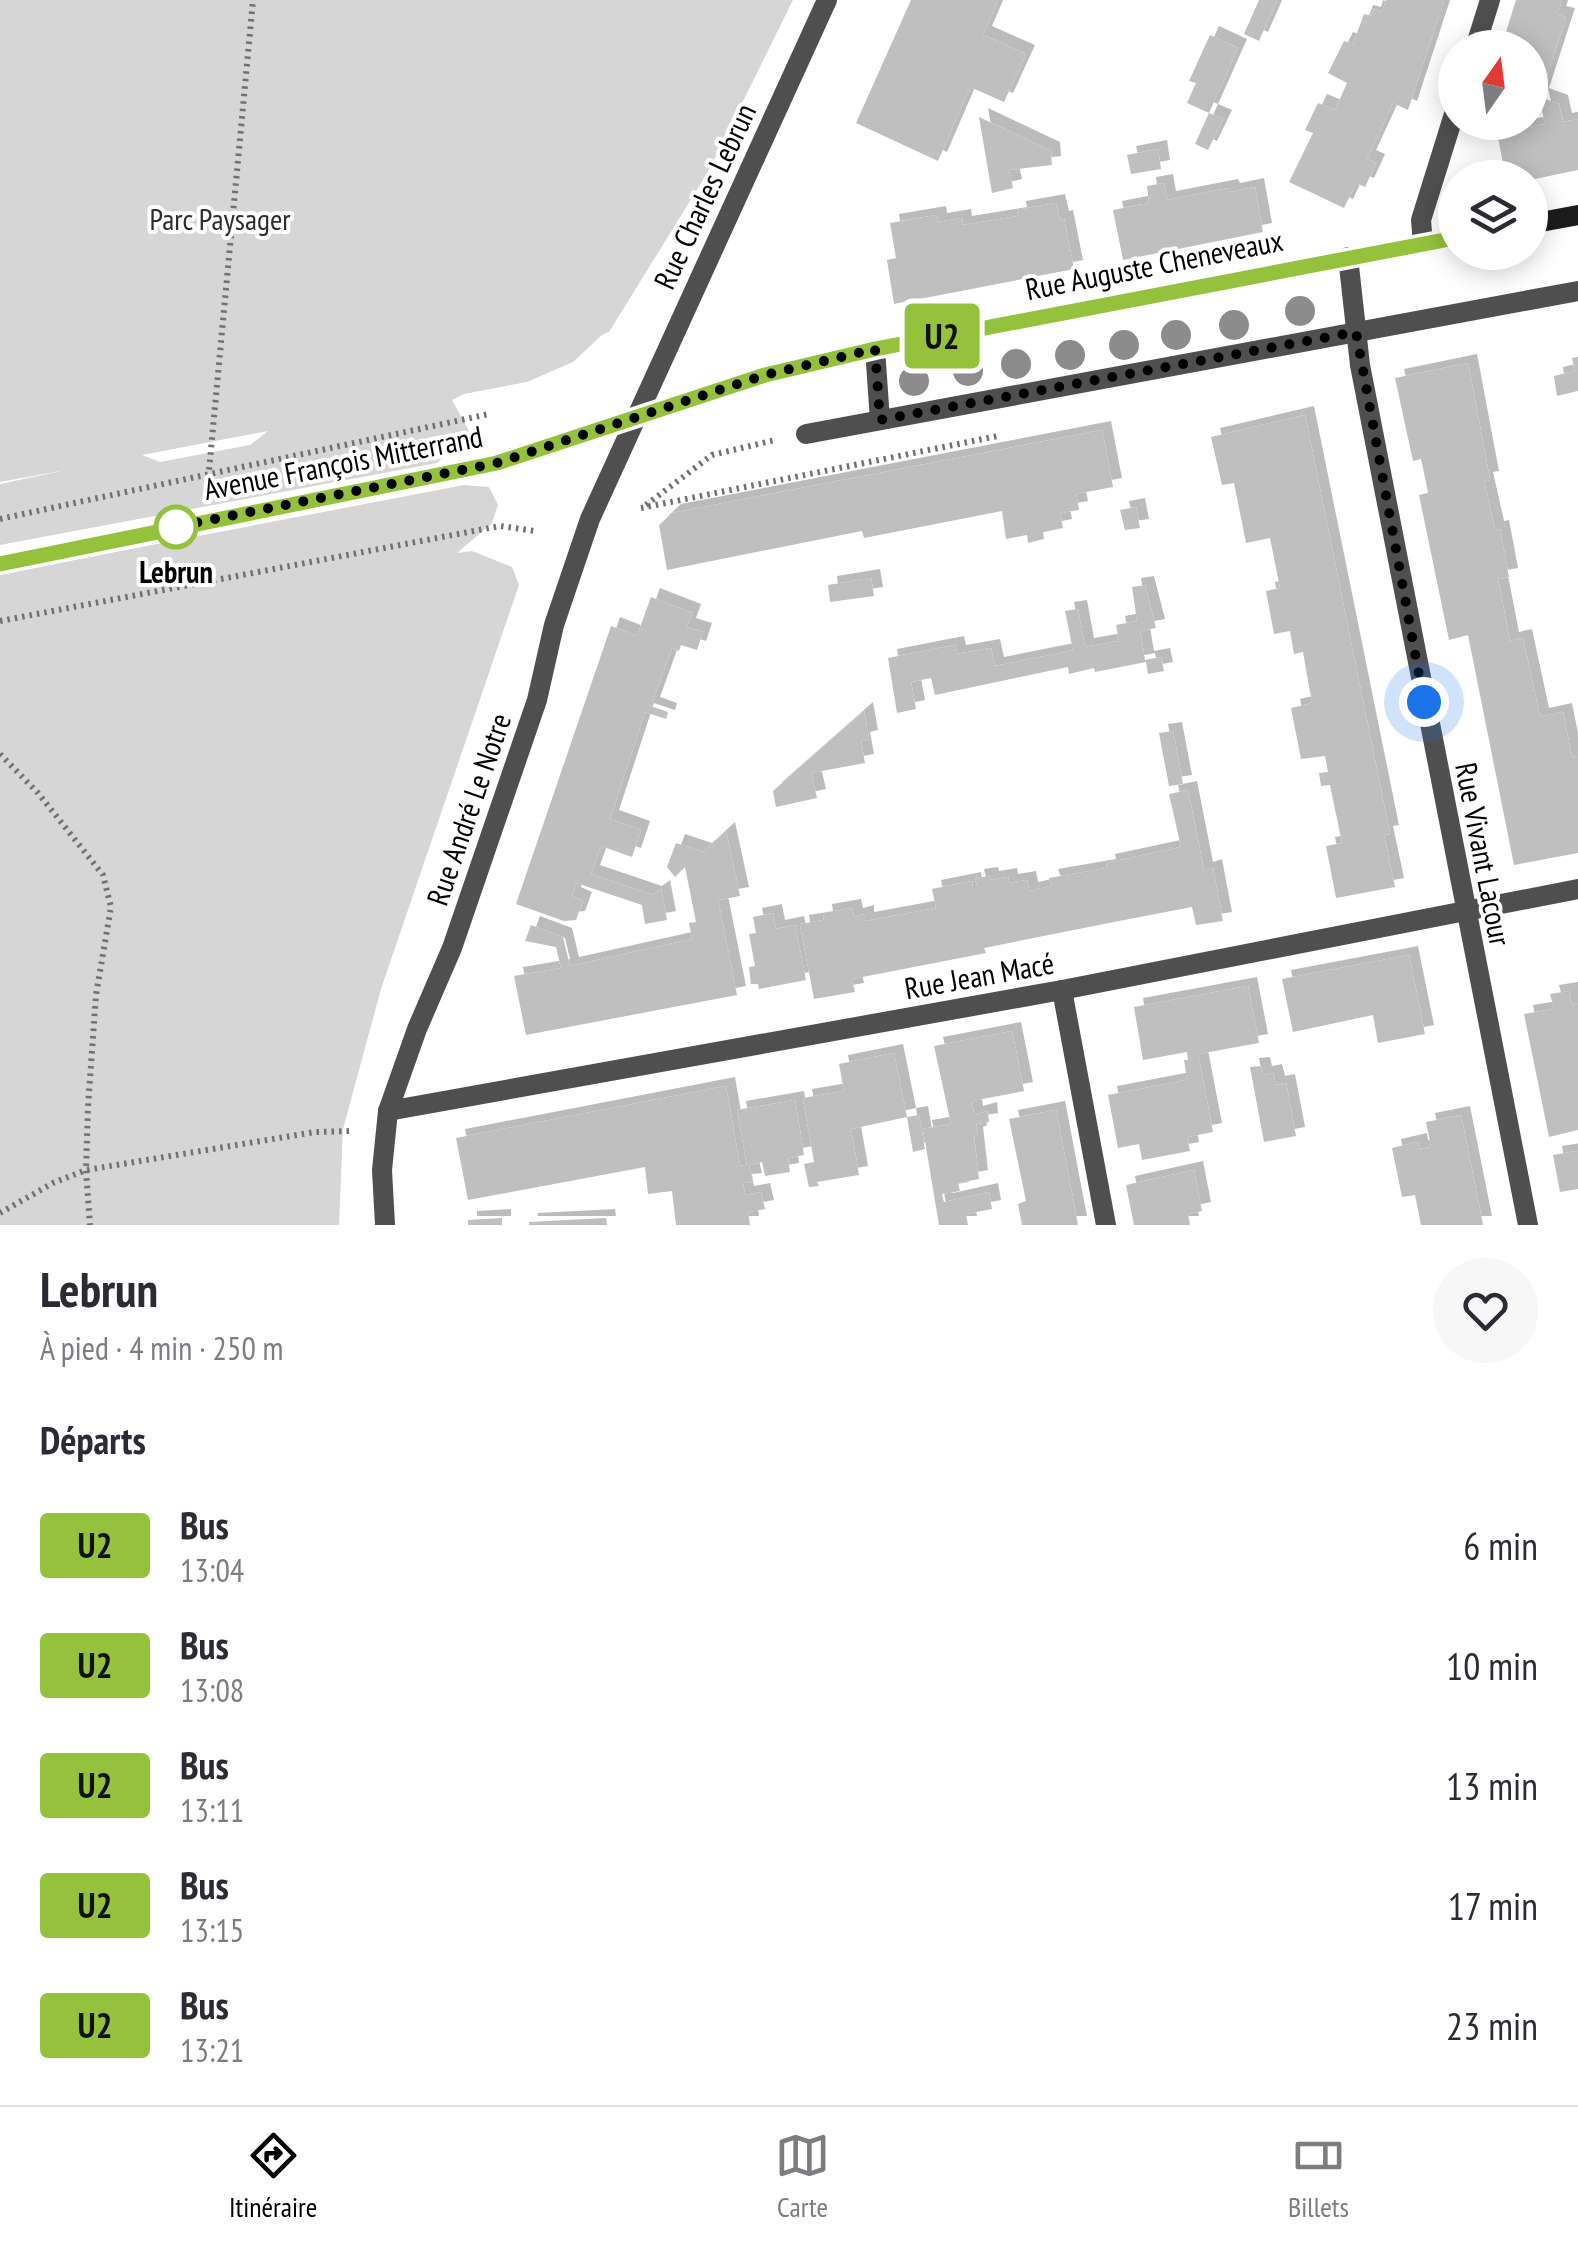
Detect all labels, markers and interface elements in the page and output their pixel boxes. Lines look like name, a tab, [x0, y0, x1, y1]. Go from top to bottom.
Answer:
north arrow	[1438, 30, 1548, 140]
map controls	[1438, 30, 1548, 270]
street label: Rue Charles Lebrun	[644, 97, 764, 295]
button: layers	[1438, 160, 1548, 270]
park label: Parc Paysager	[149, 199, 291, 238]
street label: Rue Auguste Cheneveaux	[1022, 220, 1286, 308]
line badge: U2	[897, 304, 987, 368]
text: U2	[925, 313, 959, 359]
street label: Avenue François Mitterrand	[200, 416, 486, 508]
marker: Lebrun	[155, 506, 197, 548]
place label: Lebrun	[139, 552, 213, 591]
your location	[1399, 677, 1449, 727]
street label: Rue André Le Notre	[417, 708, 519, 910]
street label: Rue Vivant Lacour	[1447, 759, 1521, 950]
street label: Rue Jean Macé	[901, 943, 1057, 1007]
text: Lebrun	[40, 1258, 158, 1320]
button: heart	[1433, 1258, 1538, 1363]
text: À pied · 4 min · 250 m	[40, 1327, 283, 1369]
text: Départs	[40, 1415, 146, 1464]
text: Bus	[180, 1500, 229, 1549]
text: 6 min	[1463, 1521, 1538, 1570]
text: U2	[78, 1522, 112, 1568]
text: 13:04	[180, 1549, 244, 1591]
text: Bus	[180, 1620, 229, 1669]
text: 10 min	[1446, 1641, 1538, 1690]
text: U2	[78, 1642, 112, 1688]
text: 13:08	[180, 1669, 244, 1711]
text: Bus	[180, 1740, 229, 1789]
text: 13 min	[1446, 1761, 1538, 1810]
text: U2	[78, 1762, 112, 1808]
text: 13:11	[180, 1789, 244, 1831]
text: Bus	[180, 1860, 229, 1909]
text: 17 min	[1448, 1881, 1538, 1930]
text: U2	[78, 1882, 112, 1928]
text: 13:15	[180, 1909, 244, 1951]
text: Bus	[180, 1980, 229, 2029]
text: 23 min	[1446, 2001, 1538, 2050]
text: U2	[78, 2002, 112, 2048]
text: 13:21	[180, 2029, 244, 2071]
tab: Itinéraire	[229, 2128, 317, 2225]
tab: Carte	[775, 2128, 830, 2225]
tab: Billets	[1288, 2128, 1349, 2225]

